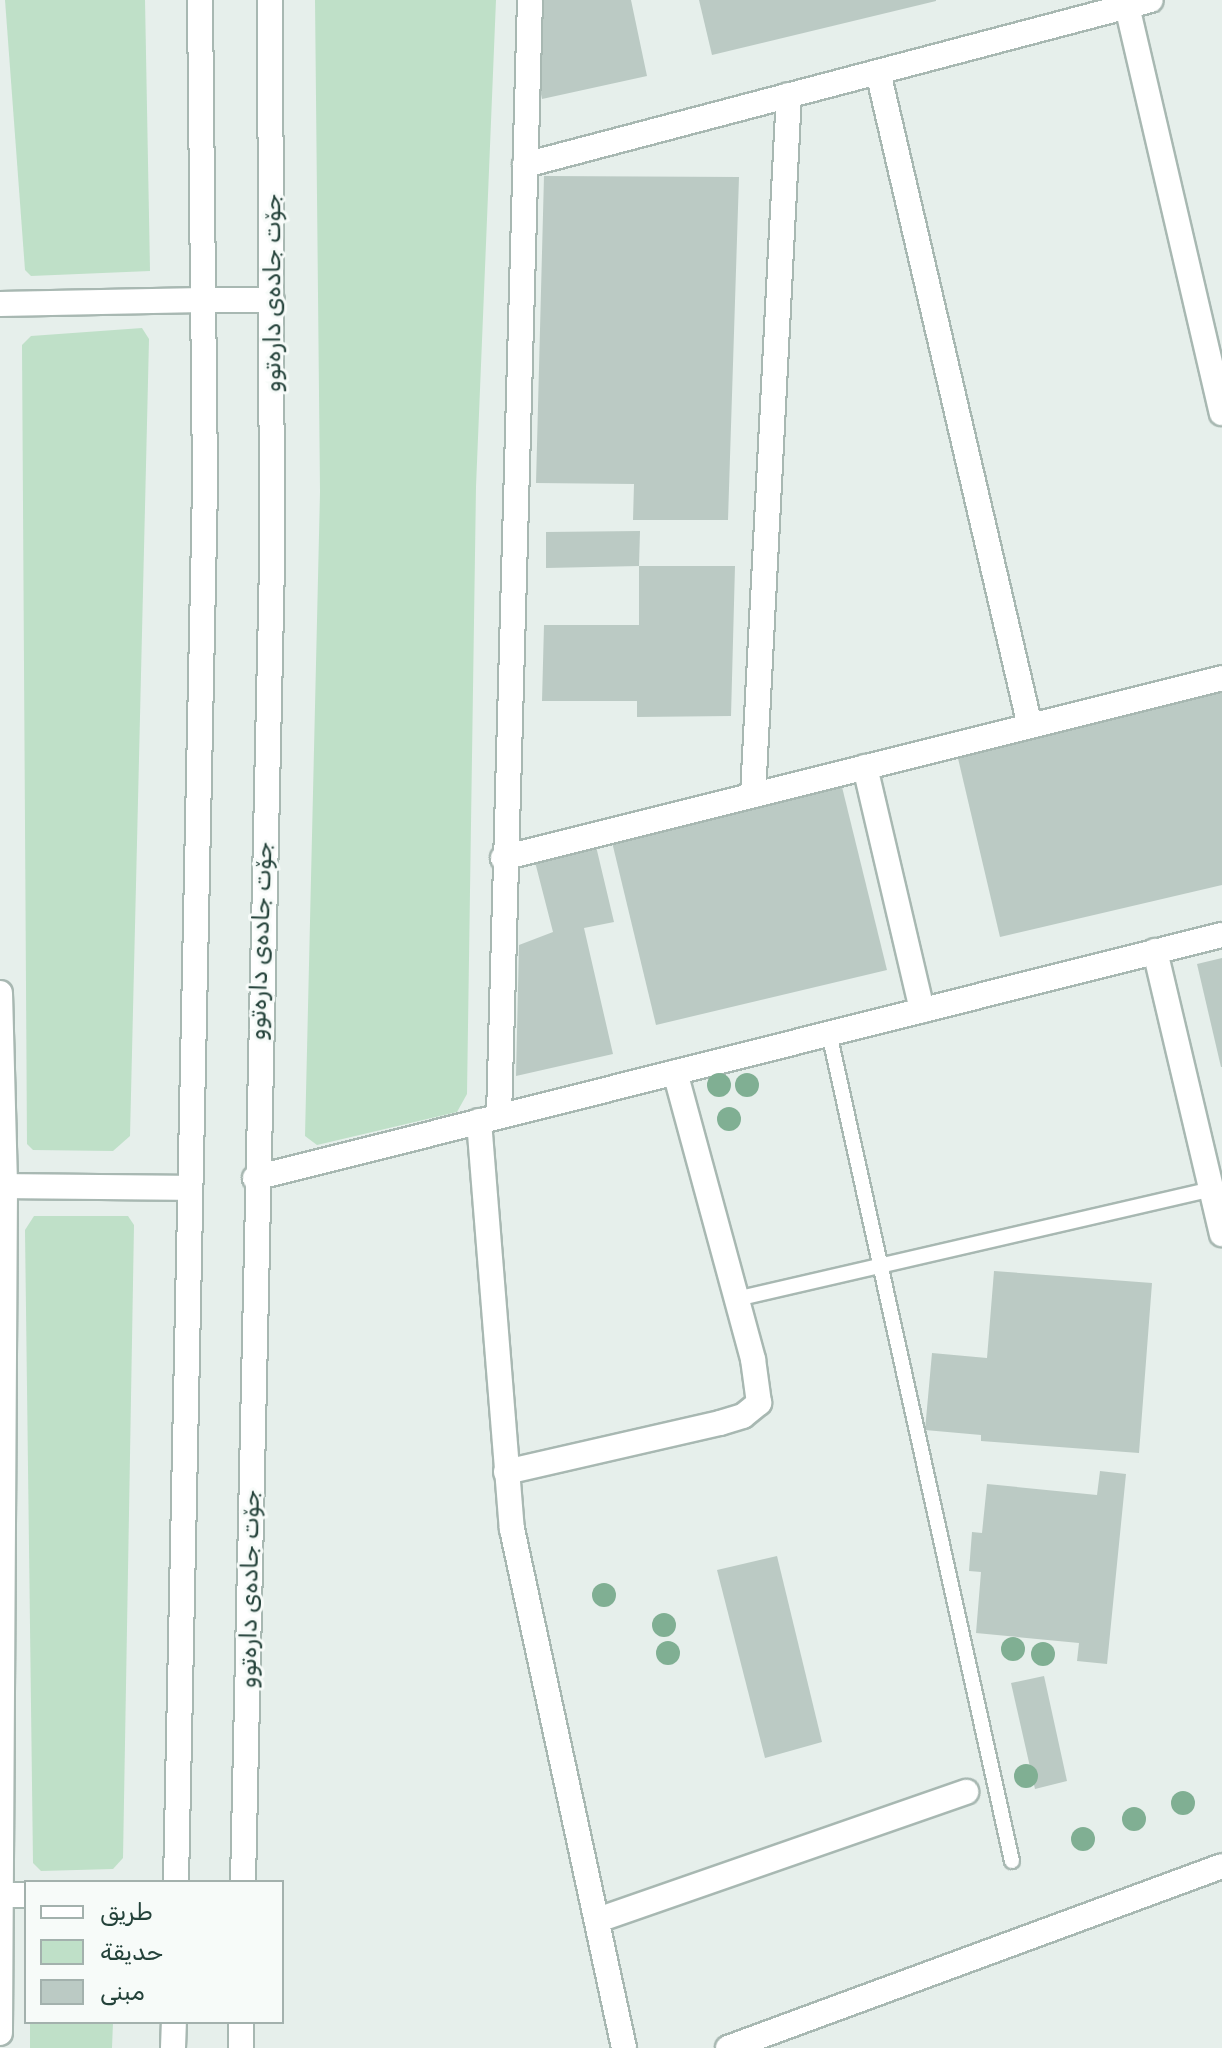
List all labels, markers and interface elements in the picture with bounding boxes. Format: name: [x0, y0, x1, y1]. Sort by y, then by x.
street label: جۆت جادەی دارەتوو: [259, 194, 287, 392]
street label: جۆت جادەی دارەتوو: [243, 841, 279, 1041]
street label: جۆت جادەی دارەتوو: [234, 1489, 266, 1689]
legend: [24, 1880, 284, 2024]
text: طريق: [100, 1898, 153, 1926]
text: حديقة: [100, 1938, 163, 1966]
text: مبنى: [100, 1978, 145, 2006]

